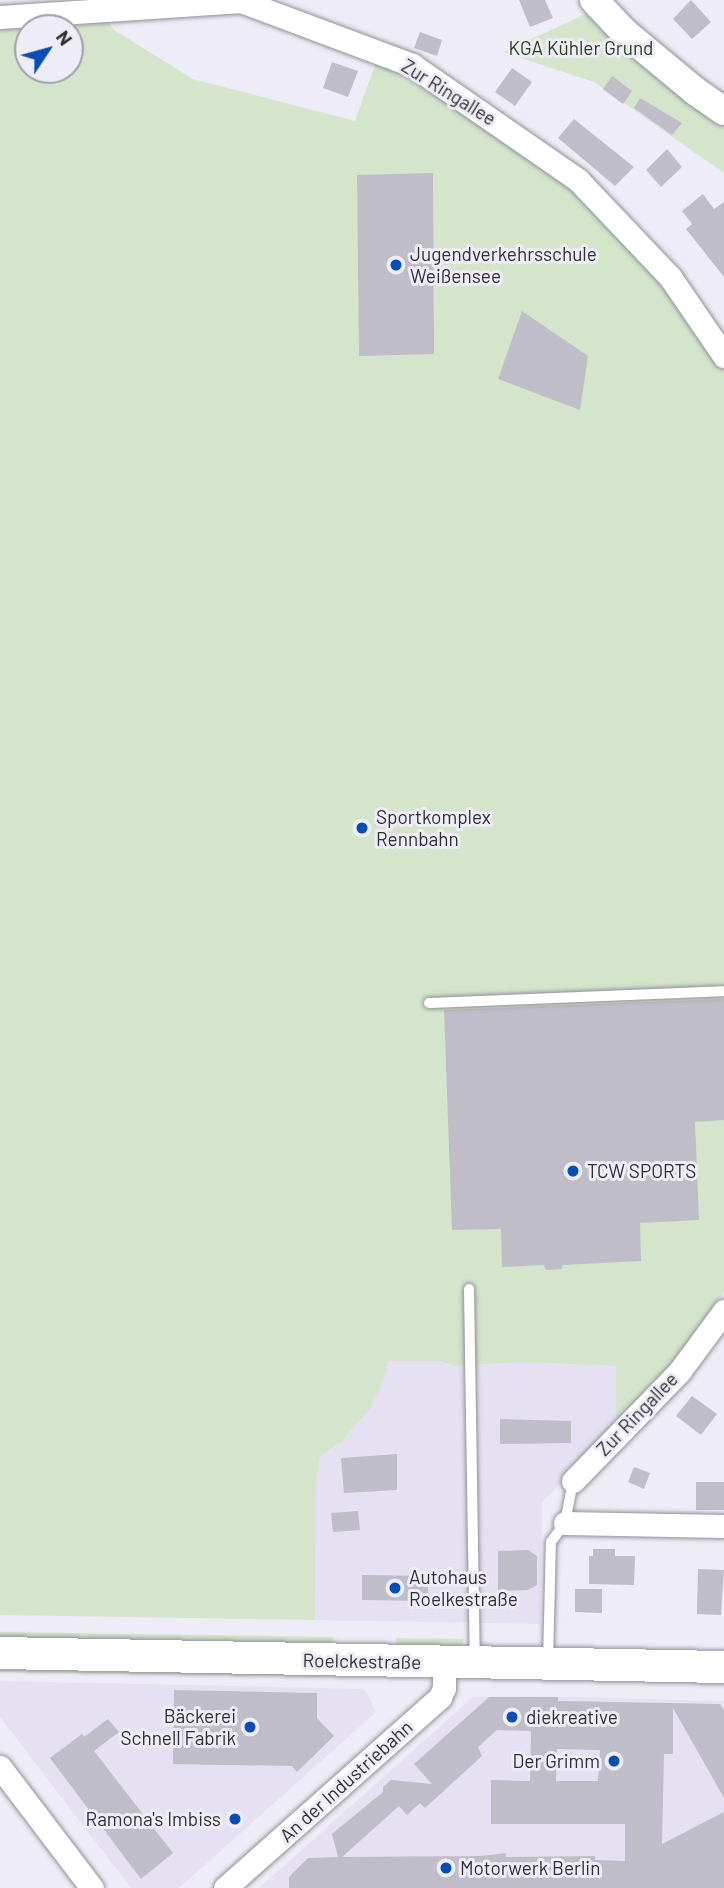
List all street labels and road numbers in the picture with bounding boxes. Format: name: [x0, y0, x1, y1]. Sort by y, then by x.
street label: Zur Ringallee: [398, 54, 500, 130]
street label: Zur Ringallee: [592, 1368, 682, 1460]
street label: Roelckestraße: [302, 1649, 422, 1673]
street label: An der Industriebahn: [275, 1715, 417, 1847]

